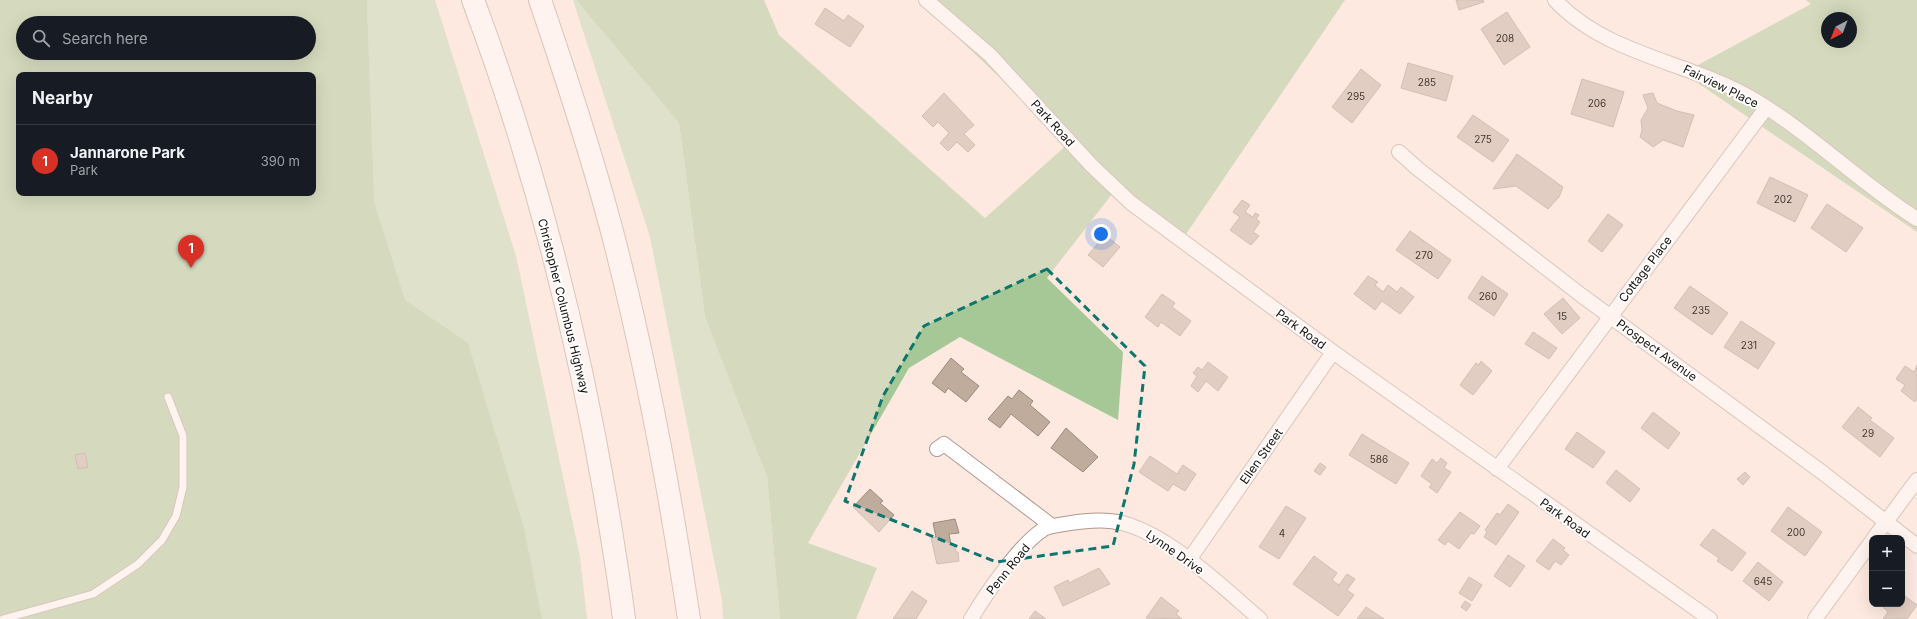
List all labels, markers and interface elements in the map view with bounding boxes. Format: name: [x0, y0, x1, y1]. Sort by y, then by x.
north arrow: [1821, 12, 1857, 48]
search box: [16, 16, 316, 60]
icon: search: [30, 27, 52, 49]
text: Search here: [62, 29, 148, 48]
house number: 208: [1496, 32, 1514, 44]
street label: Fairview Place: [1681, 61, 1761, 111]
house number: 285: [1418, 76, 1436, 88]
text: Nearby: [32, 88, 93, 108]
house number: 295: [1347, 90, 1365, 102]
street label: Park Road: [1028, 96, 1078, 150]
house number: 206: [1588, 97, 1606, 109]
house number: 275: [1474, 133, 1492, 145]
text: Jannarone Park: [70, 143, 185, 162]
text: 1: [42, 153, 48, 169]
text: 390 m: [261, 153, 300, 169]
text: Park: [70, 162, 98, 178]
house number: 202: [1774, 193, 1792, 205]
street label: Christopher Columbus Highway: [535, 217, 593, 395]
your location: [1091, 224, 1111, 244]
street label: Cottage Place: [1615, 233, 1675, 305]
pin: 1: [178, 235, 204, 268]
house number: 270: [1415, 249, 1433, 261]
house number: 260: [1479, 290, 1497, 302]
house number: 235: [1692, 304, 1710, 316]
street label: Park Road: [1273, 306, 1329, 352]
house number: 15: [1557, 310, 1567, 322]
street label: Prospect Avenue: [1614, 316, 1700, 384]
house number: 231: [1741, 339, 1757, 351]
street label: Ellen Street: [1236, 425, 1286, 487]
house number: 29: [1862, 427, 1874, 439]
house number: 586: [1370, 453, 1388, 465]
street label: Park Road: [1537, 495, 1593, 541]
house number: 200: [1787, 526, 1805, 538]
street label: Lynne Drive: [1143, 527, 1207, 577]
house number: 4: [1279, 527, 1285, 539]
map controls: [1869, 535, 1905, 607]
button: +: [1869, 535, 1905, 571]
street label: Penn Road: [983, 541, 1033, 597]
button: −: [1869, 571, 1905, 607]
house number: 645: [1754, 575, 1772, 587]

